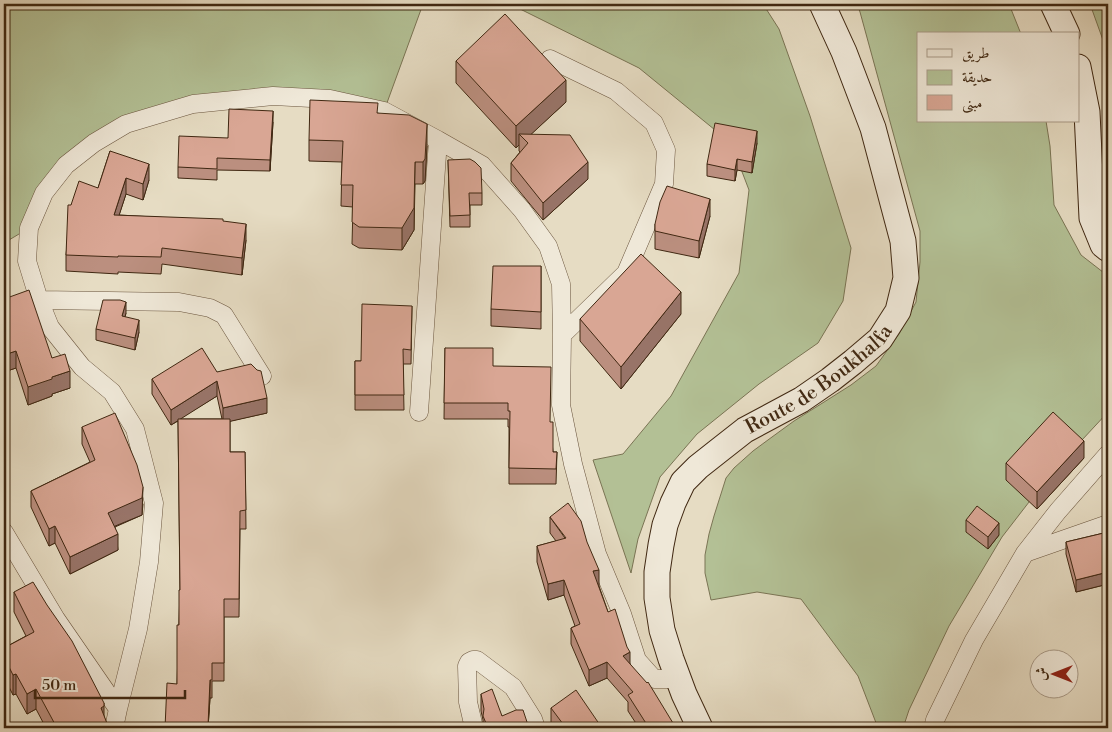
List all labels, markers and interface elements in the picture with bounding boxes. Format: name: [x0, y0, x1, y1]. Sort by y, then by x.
legend: [917, 32, 1080, 122]
text: طريق: [962, 44, 989, 63]
text: حديقة: [962, 68, 992, 87]
text: مبنى: [962, 94, 982, 114]
street label: Route de Boukhalfa: [741, 319, 899, 440]
north arrow: [1030, 650, 1080, 700]
scale bar: [35, 667, 185, 699]
text: ش: [1033, 667, 1051, 681]
text: 50 m: [42, 676, 76, 695]

